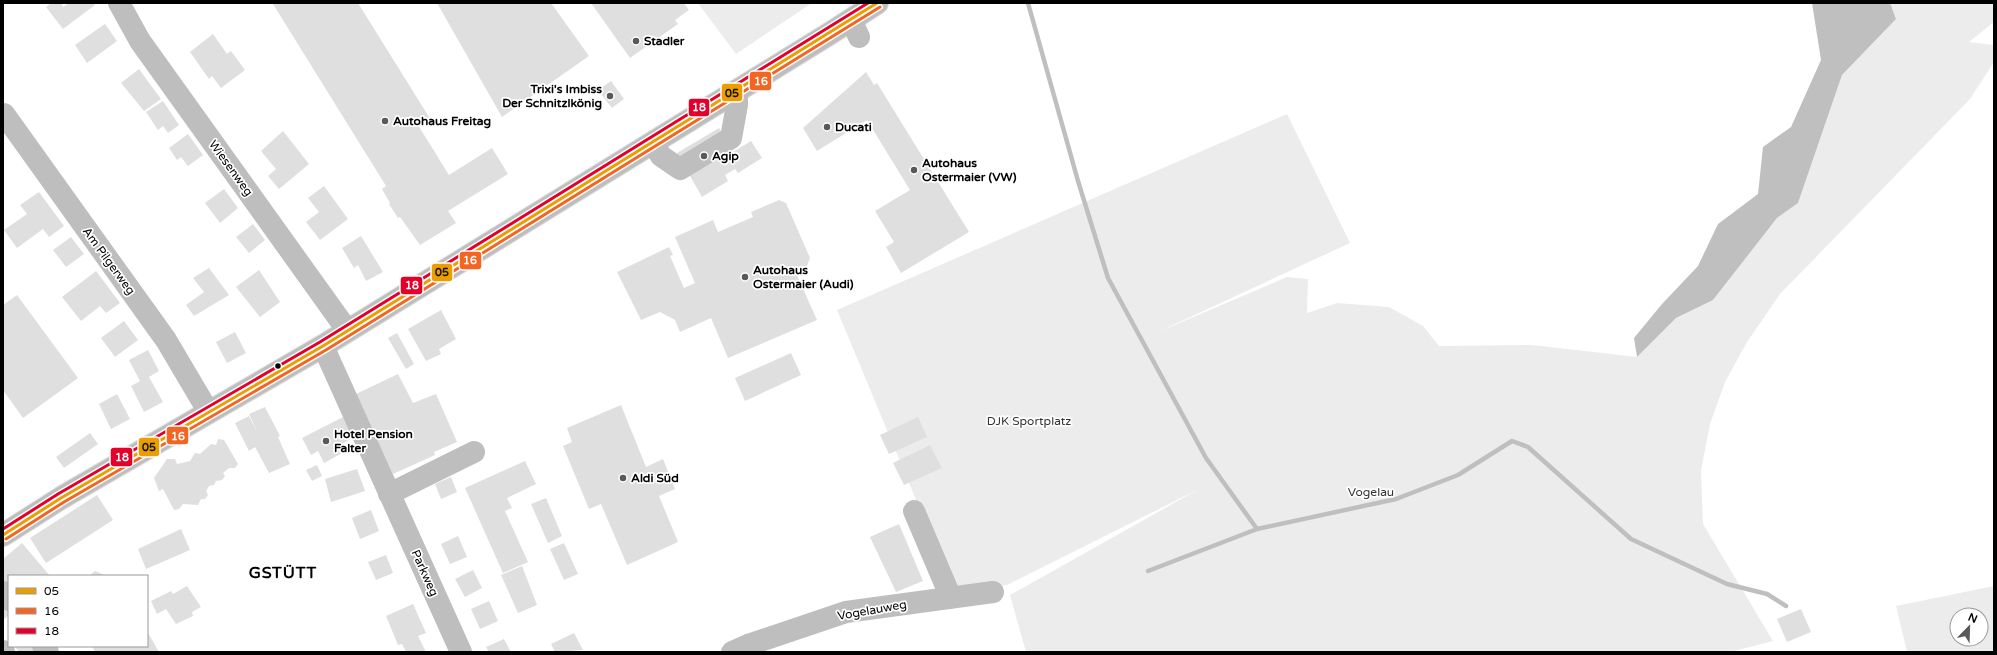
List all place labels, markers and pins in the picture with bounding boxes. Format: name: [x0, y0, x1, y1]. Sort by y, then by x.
place label: Stadler: [644, 34, 685, 48]
marker: Stadler: [631, 36, 641, 46]
place label: Trixi's Imbiss Der Schnitzlkönig: [502, 82, 602, 111]
marker: Trixi's Imbiss Der Schnitzlkönig: [605, 91, 615, 101]
place label: Autohaus Freitag: [393, 114, 491, 129]
marker: Autohaus Freitag: [380, 116, 390, 126]
place label: Ducati: [835, 120, 872, 134]
marker: Ducati: [822, 122, 832, 132]
place label: Agip: [712, 149, 739, 164]
marker: Agip: [699, 151, 709, 161]
place label: Autohaus Ostermaier (VW): [922, 156, 1017, 184]
marker: Autohaus Ostermaier (VW): [909, 165, 919, 175]
place label: Autohaus Ostermaier (Audi): [753, 263, 854, 291]
marker: Autohaus Ostermaier (Audi): [740, 272, 750, 282]
unlabelled marker: [273, 361, 283, 371]
place label: Hotel Pension Falter: [334, 427, 413, 455]
marker: Hotel Pension Falter: [321, 436, 331, 446]
place label: Aldi Süd: [631, 471, 679, 485]
marker: Aldi Süd: [618, 473, 628, 483]

